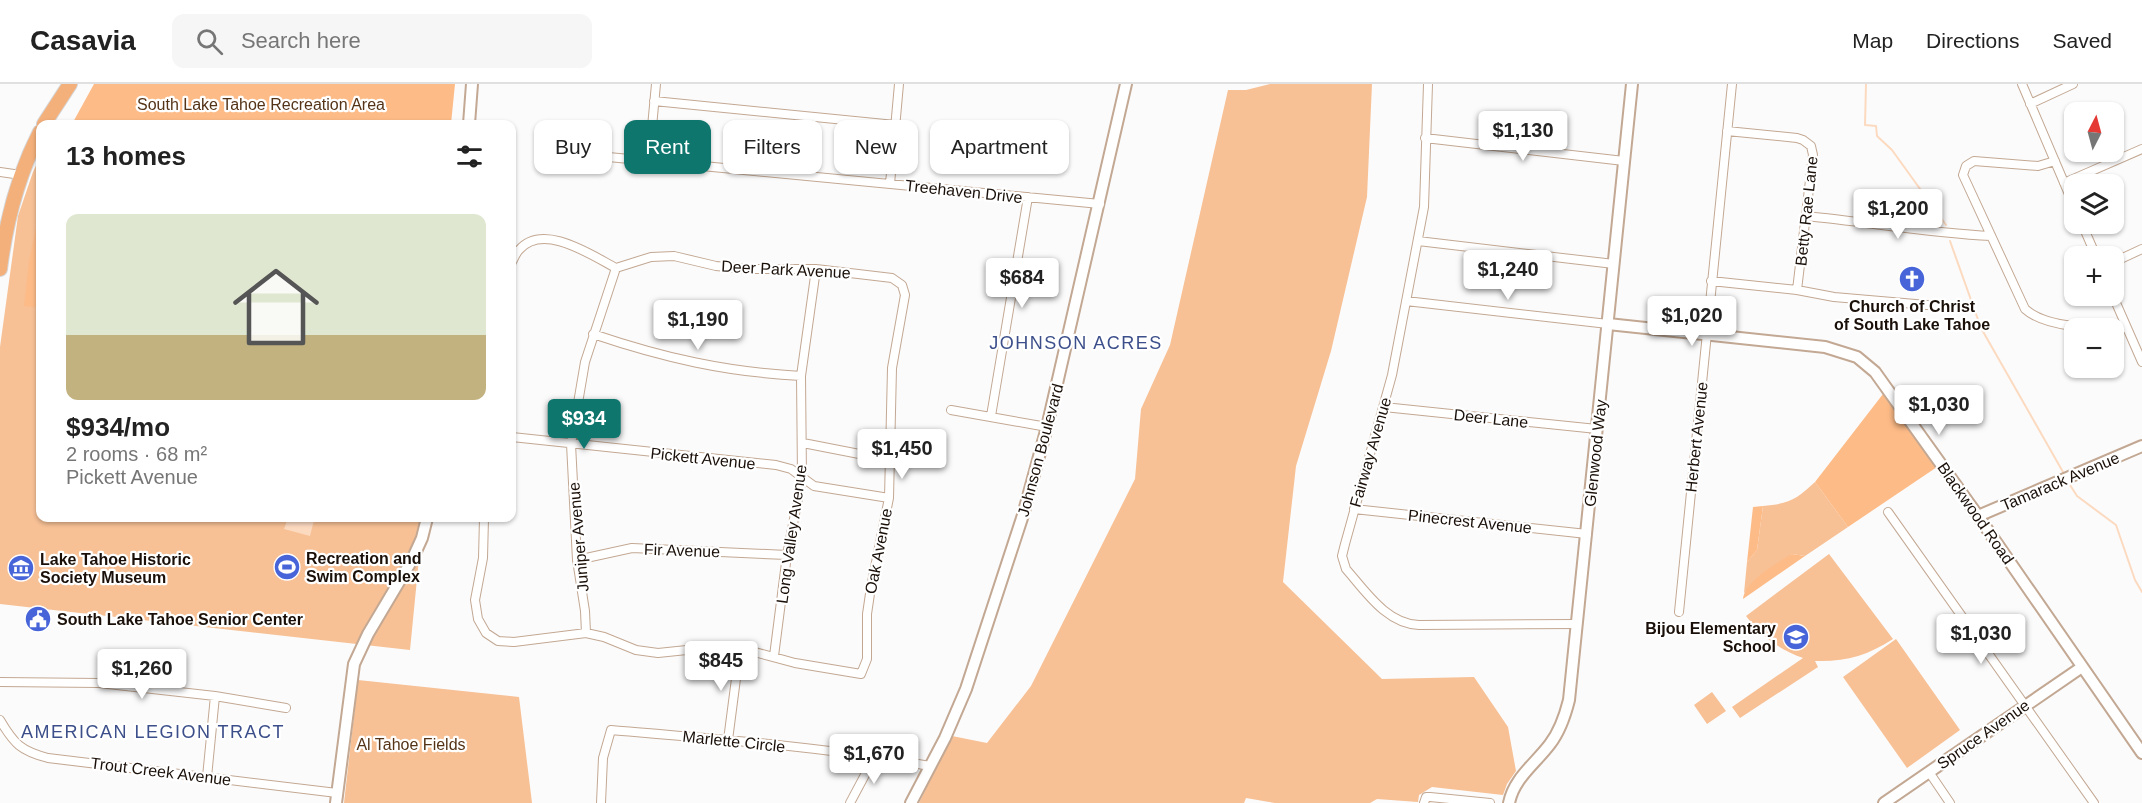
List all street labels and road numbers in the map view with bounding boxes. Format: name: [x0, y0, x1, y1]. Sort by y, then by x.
street label: Betty Rae Lane: [1792, 155, 1821, 267]
street label: Treehaven Drive: [905, 177, 1023, 206]
street label: Deer Park Avenue: [721, 258, 851, 281]
street label: Herbert Avenue: [1682, 381, 1711, 493]
street label: Johnson Boulevard: [1015, 382, 1066, 518]
street label: Fairway Avenue: [1347, 395, 1394, 509]
street label: Glenwood Way: [1581, 399, 1610, 508]
street label: Deer Lane: [1453, 406, 1529, 431]
street label: Pickett Avenue: [650, 445, 756, 472]
street label: Tamarack Avenue: [1998, 449, 2122, 514]
street label: Blackwood Road: [1934, 459, 2017, 567]
street label: Long Valley Avenue: [773, 463, 810, 605]
street label: Juniper Avenue: [565, 481, 592, 592]
street label: Oak Avenue: [862, 507, 895, 595]
street label: Pinecrest Avenue: [1407, 507, 1533, 536]
street label: Fir Avenue: [644, 541, 720, 560]
street label: Spruce Avenue: [1934, 696, 2033, 772]
street label: Marlette Circle: [682, 728, 786, 755]
street label: Trout Creek Avenue: [90, 754, 232, 789]

